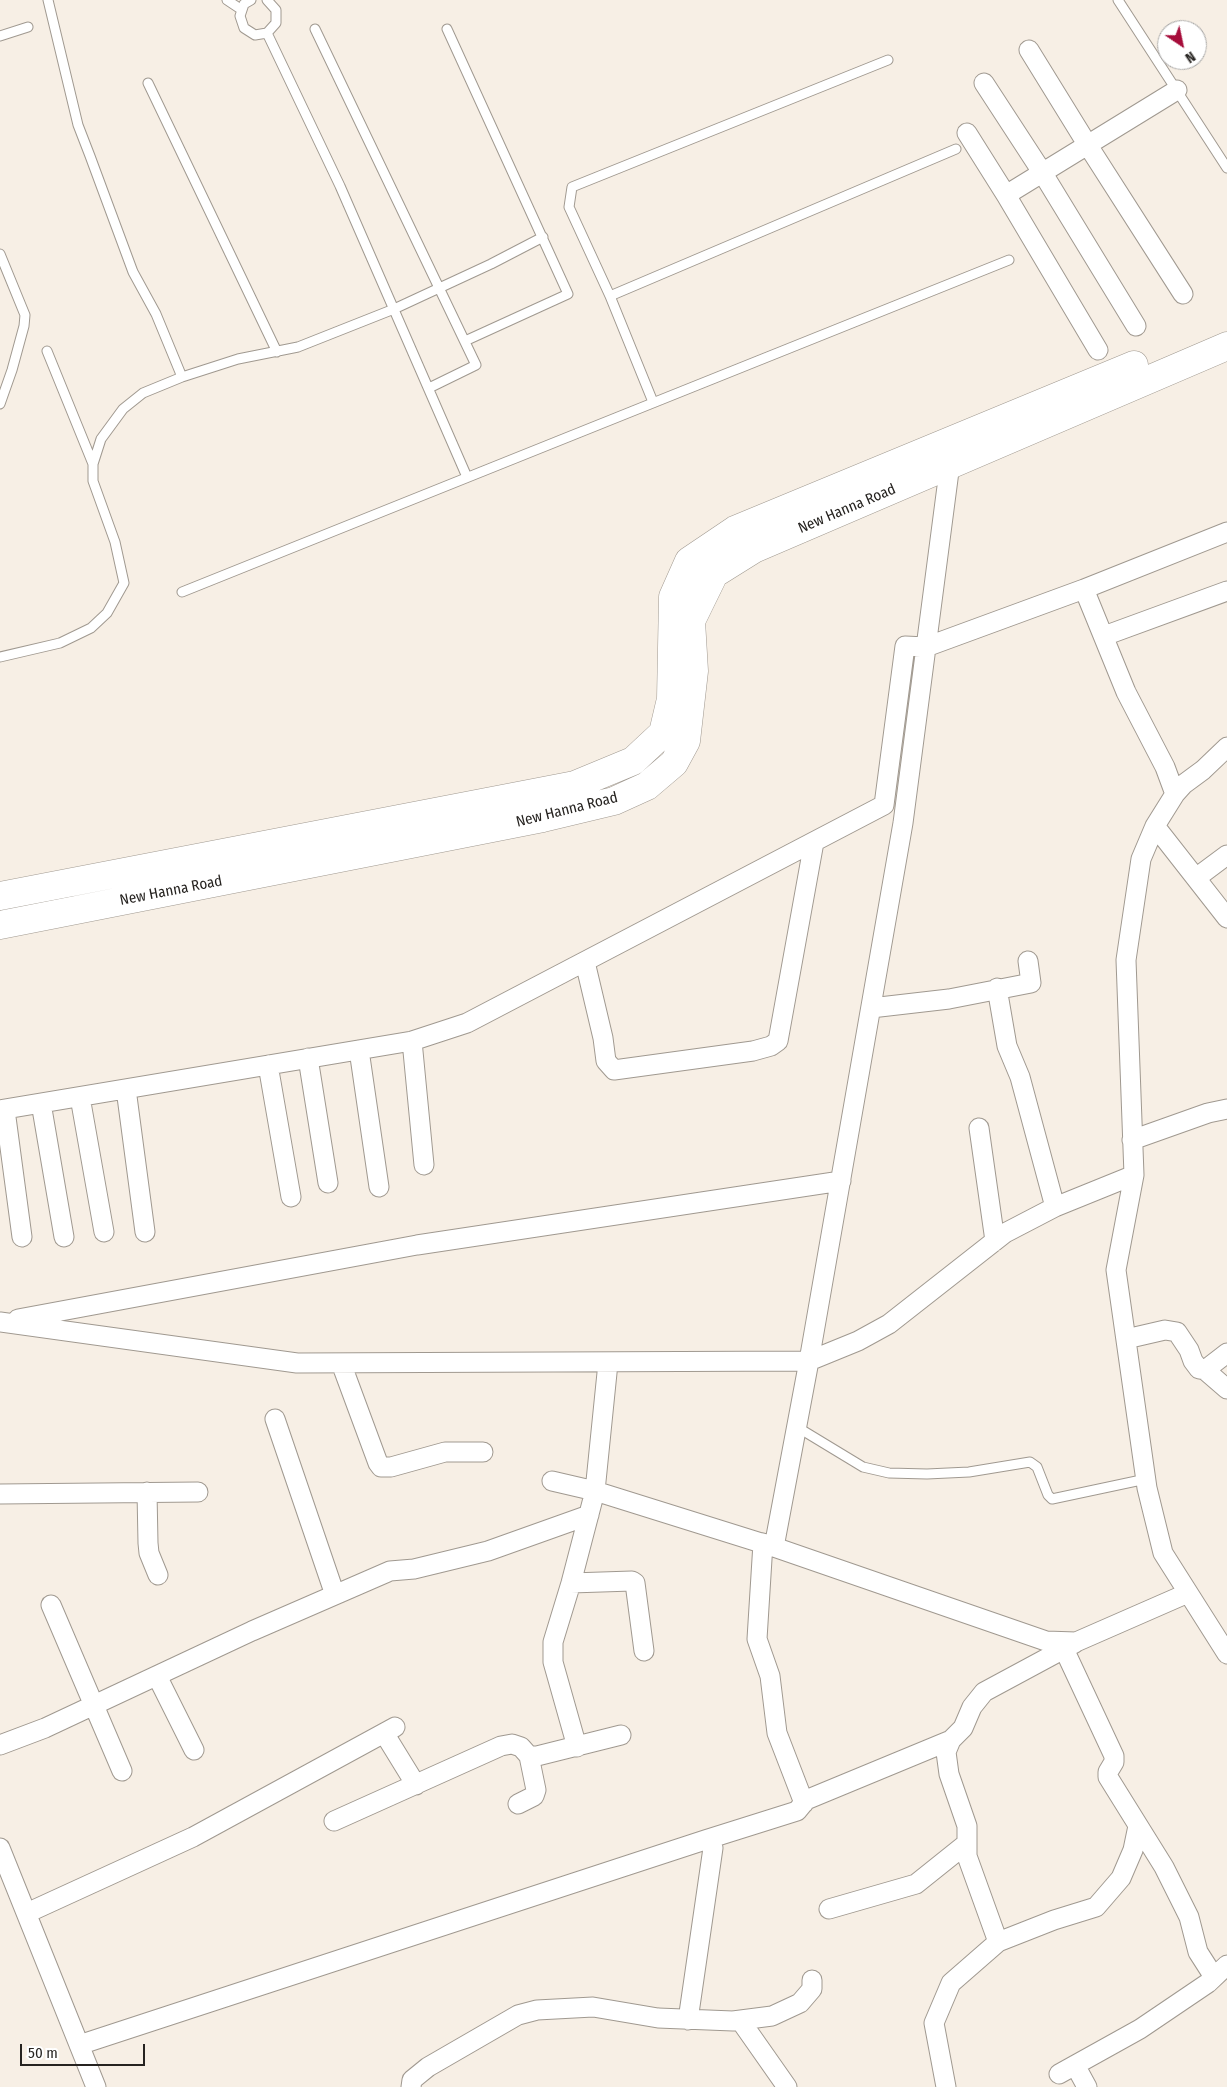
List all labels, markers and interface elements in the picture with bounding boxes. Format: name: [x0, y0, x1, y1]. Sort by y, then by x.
north arrow: [1157, 20, 1207, 70]
text: N: [1182, 48, 1198, 66]
street label: New Hanna Road: [796, 480, 898, 538]
street label: New Hanna Road: [514, 789, 620, 831]
street label: New Hanna Road: [118, 872, 224, 910]
scale bar: [22, 2034, 148, 2066]
text: 50 m: [28, 2044, 58, 2062]

